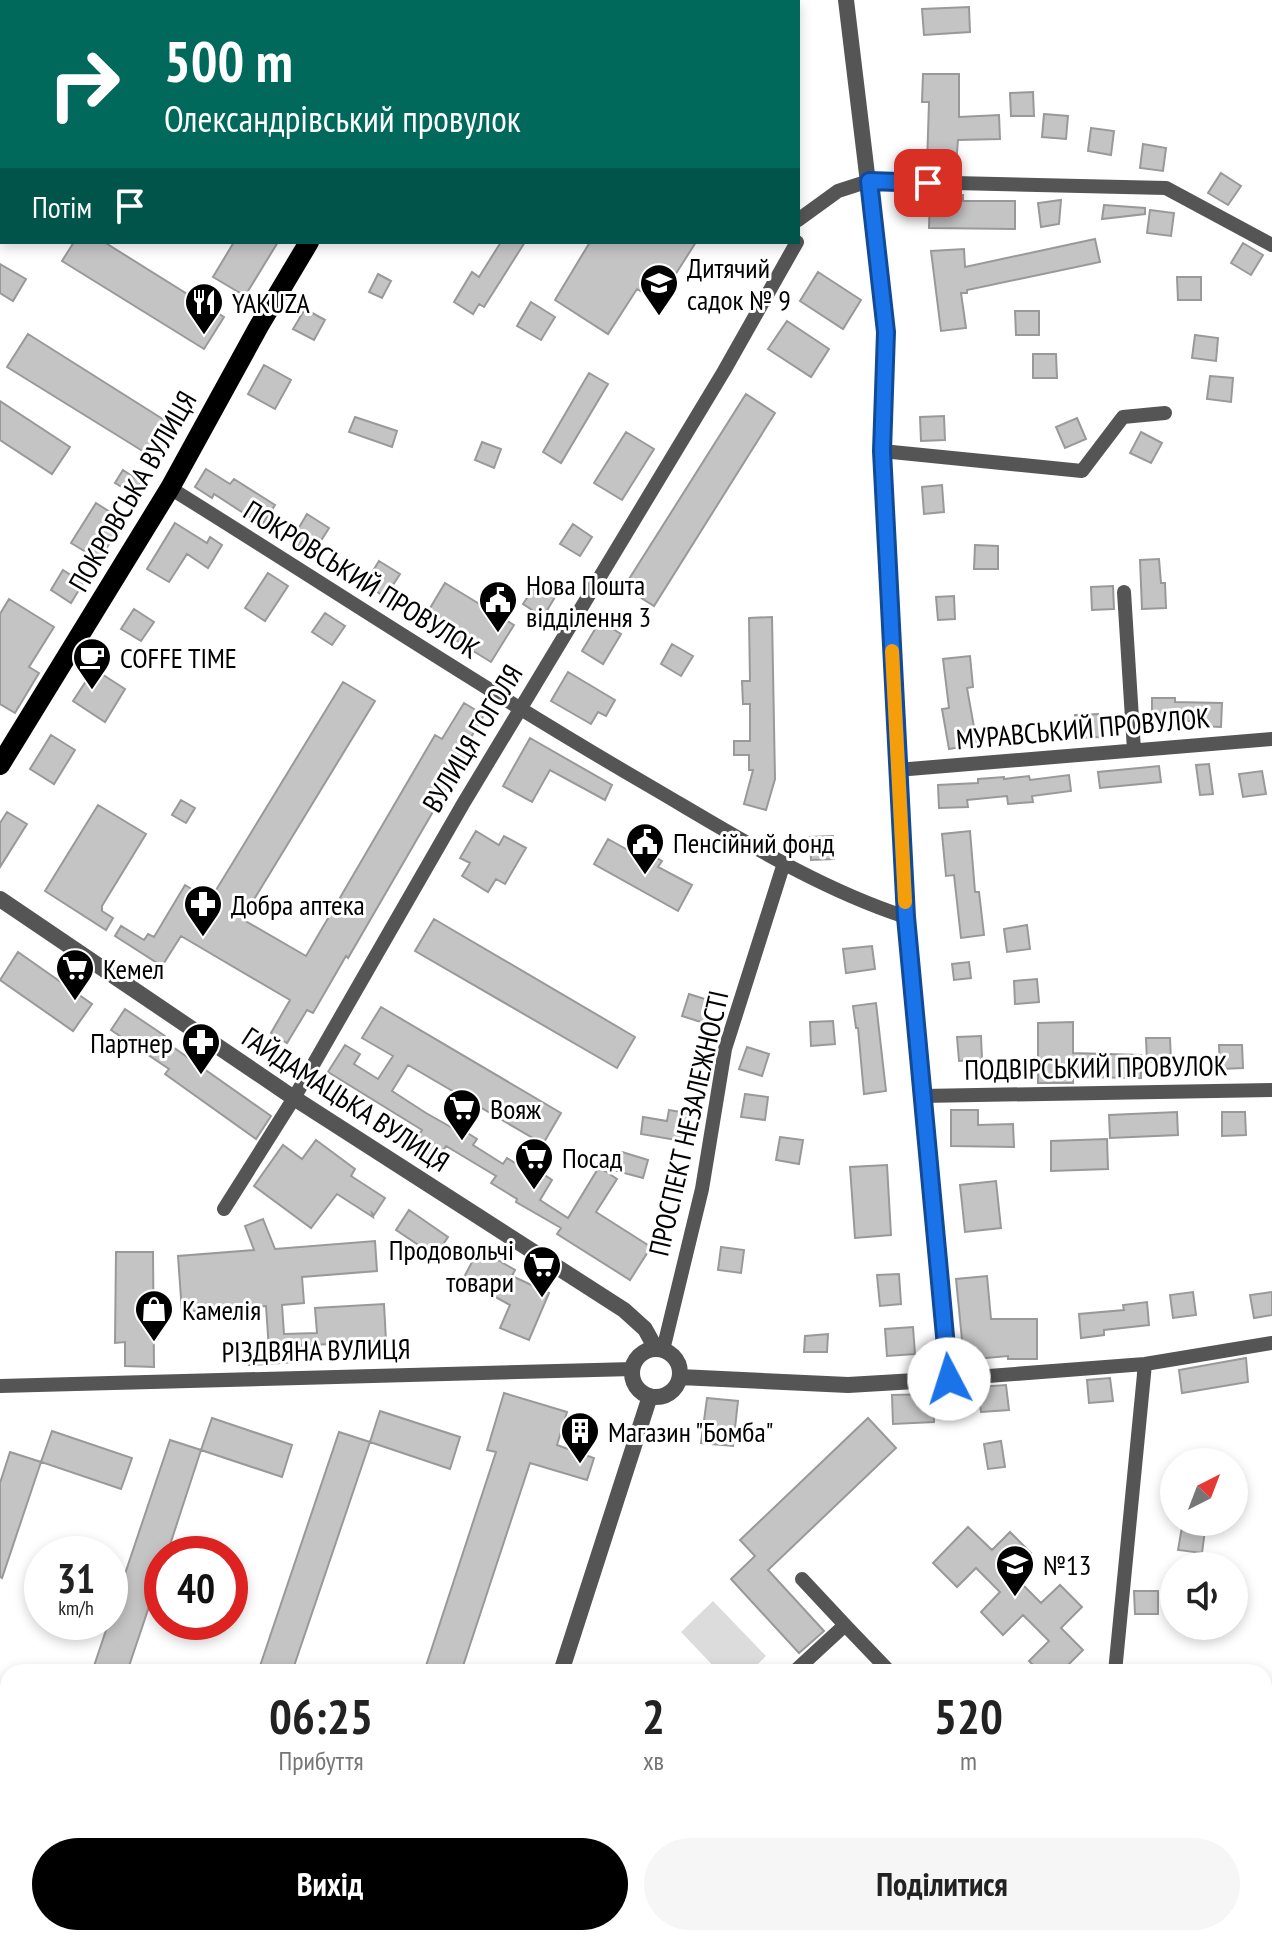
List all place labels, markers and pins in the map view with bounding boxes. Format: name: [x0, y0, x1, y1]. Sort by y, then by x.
pin: [894, 149, 962, 217]
place label: Дитячий садок № 9: [687, 249, 791, 318]
school or university icon: Дитячий садок № 9: [638, 262, 680, 317]
restaurant icon: YAKUZA: [183, 281, 225, 336]
place label: YAKUZA: [232, 284, 311, 321]
place label: Нова Пошта відділення 3: [526, 566, 651, 635]
public building icon: Нова Пошта відділення 3: [477, 579, 519, 634]
cafe icon: COFFE TIME: [71, 636, 113, 691]
place label: COFFE TIME: [120, 639, 237, 676]
public building icon: Пенсійний фонд: [624, 821, 666, 876]
place label: Пенсійний фонд: [673, 824, 834, 861]
pharmacy icon: Добра аптека: [182, 883, 224, 938]
place label: Добра аптека: [231, 886, 365, 923]
supermarket icon: Кемел: [54, 947, 96, 1002]
place label: Кемел: [103, 950, 164, 987]
pharmacy icon: Партнер: [180, 1021, 222, 1076]
place label: Партнер: [90, 1024, 173, 1061]
supermarket icon: Вояж: [441, 1087, 483, 1142]
place label: Вояж: [490, 1090, 542, 1127]
supermarket icon: Посад: [513, 1136, 555, 1191]
place label: Посад: [562, 1139, 622, 1176]
place label: Продовольчі товари: [389, 1231, 514, 1300]
supermarket icon: Продовольчі товари: [521, 1244, 563, 1299]
shop icon: Камелія: [133, 1288, 175, 1343]
place label: Камелія: [182, 1291, 261, 1328]
building icon: Магазин "Бомба": [559, 1410, 601, 1465]
place label: Магазин "Бомба": [608, 1413, 774, 1450]
school or university icon: №13: [994, 1543, 1036, 1598]
place label: №13: [1043, 1546, 1091, 1583]

